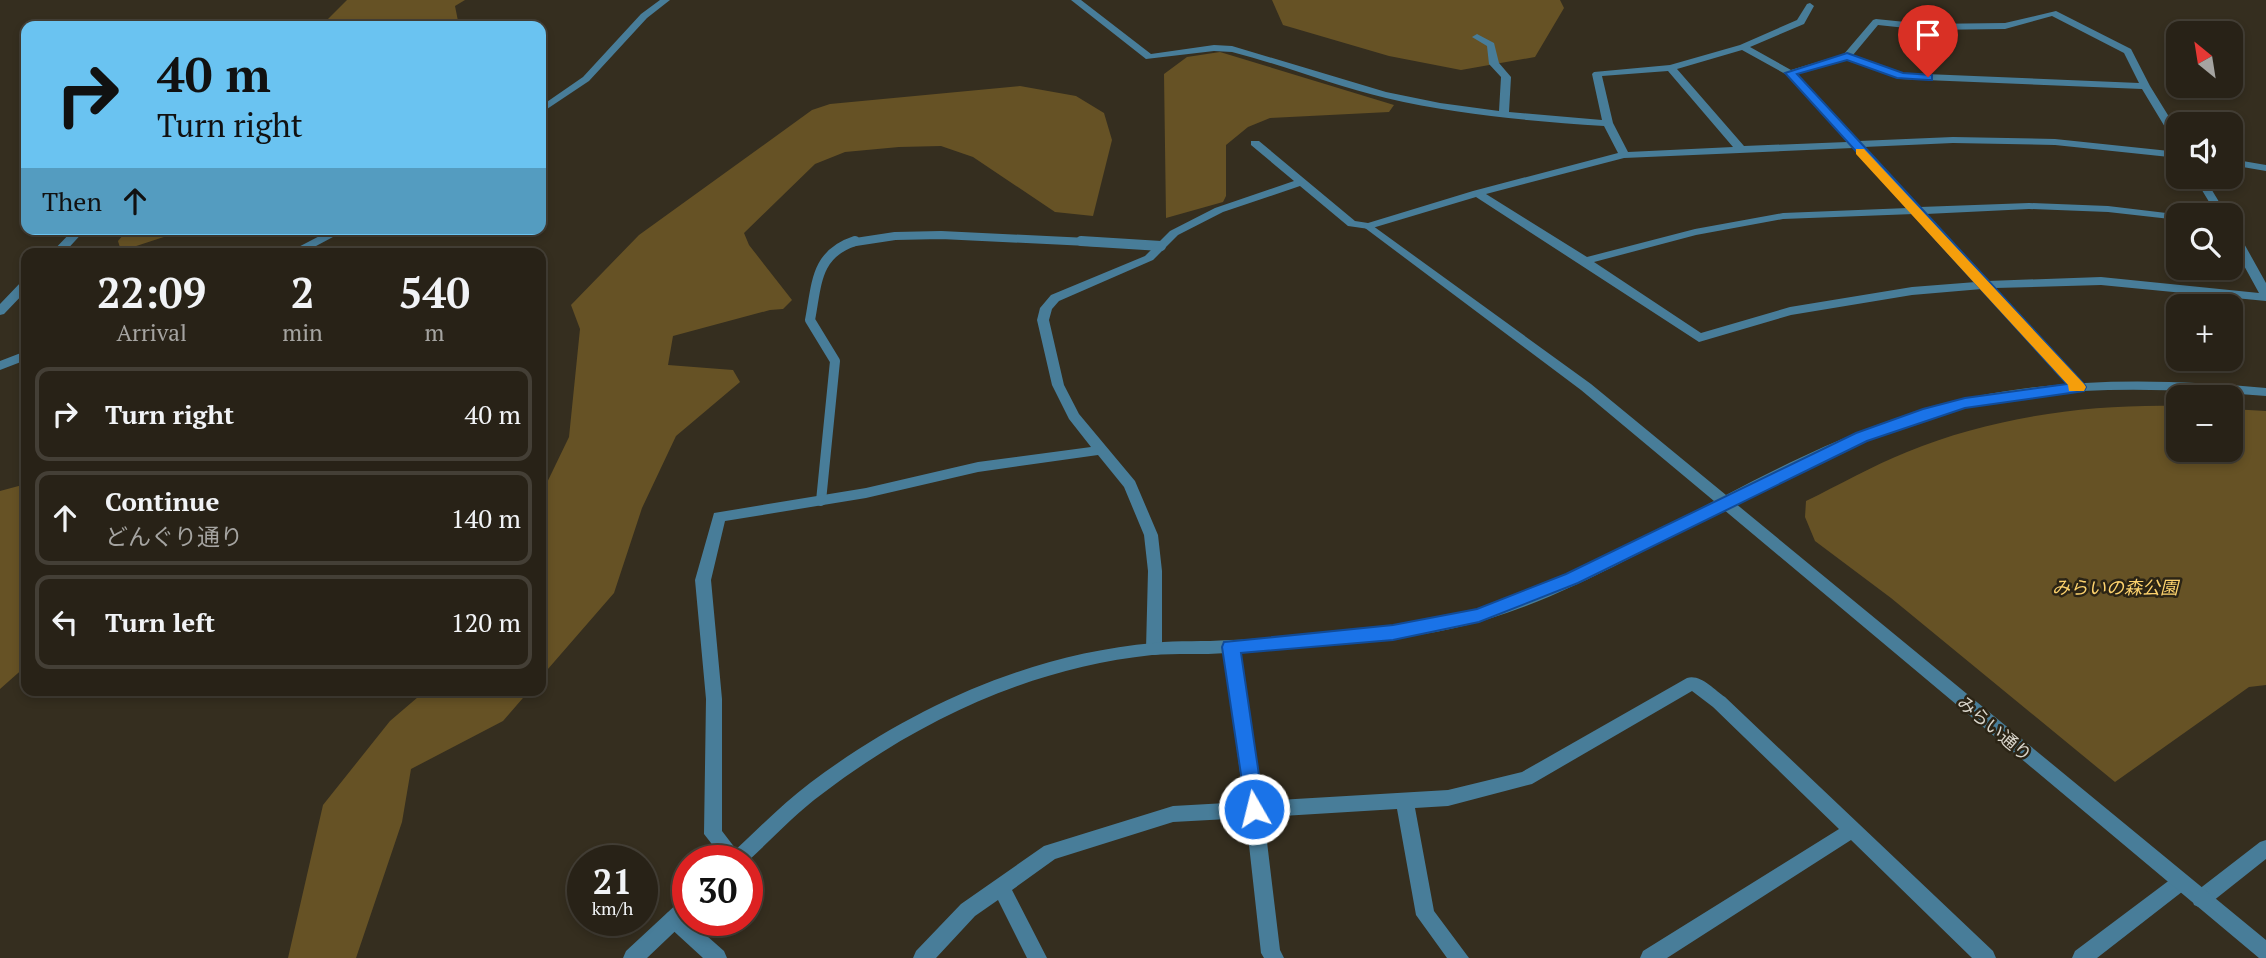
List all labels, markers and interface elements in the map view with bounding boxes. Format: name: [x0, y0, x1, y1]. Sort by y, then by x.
pin: [1898, 5, 1958, 77]
icon: arrive: [1909, 16, 1947, 54]
north arrow: [2166, 21, 2244, 98]
map controls: [2166, 21, 2243, 462]
text: 40 m: [157, 41, 271, 106]
icon: right: [42, 49, 133, 140]
text: Turn right: [157, 104, 303, 146]
button: sound: [2166, 112, 2243, 189]
icon: ahead: [116, 182, 154, 220]
text: Then: [42, 184, 102, 218]
button: search: [2166, 203, 2243, 280]
text: 22:09: [97, 264, 206, 320]
text: 2: [291, 264, 314, 320]
text: 540: [399, 264, 470, 320]
button: +: [2166, 294, 2243, 371]
text: Arrival: [116, 317, 187, 348]
text: min: [282, 317, 323, 348]
text: m: [424, 317, 444, 348]
button: −: [2166, 385, 2243, 462]
icon: right: [46, 395, 84, 433]
text: Turn right: [105, 397, 234, 431]
text: 40 m: [465, 397, 521, 431]
text: Continue: [105, 484, 219, 518]
icon: ahead: [46, 499, 84, 537]
text: 140 m: [451, 501, 521, 535]
text: どんぐり通り: [105, 521, 243, 552]
park label: みらいの森公園: [2052, 575, 2181, 599]
icon: left: [46, 603, 84, 641]
text: Turn left: [105, 605, 215, 639]
text: 120 m: [451, 605, 521, 639]
street label: みらい通り: [1953, 690, 2037, 766]
position arrow: [1217, 772, 1291, 846]
speed limit sign: 30: [672, 845, 763, 936]
text: 21: [593, 858, 632, 904]
text: km/h: [592, 896, 633, 920]

